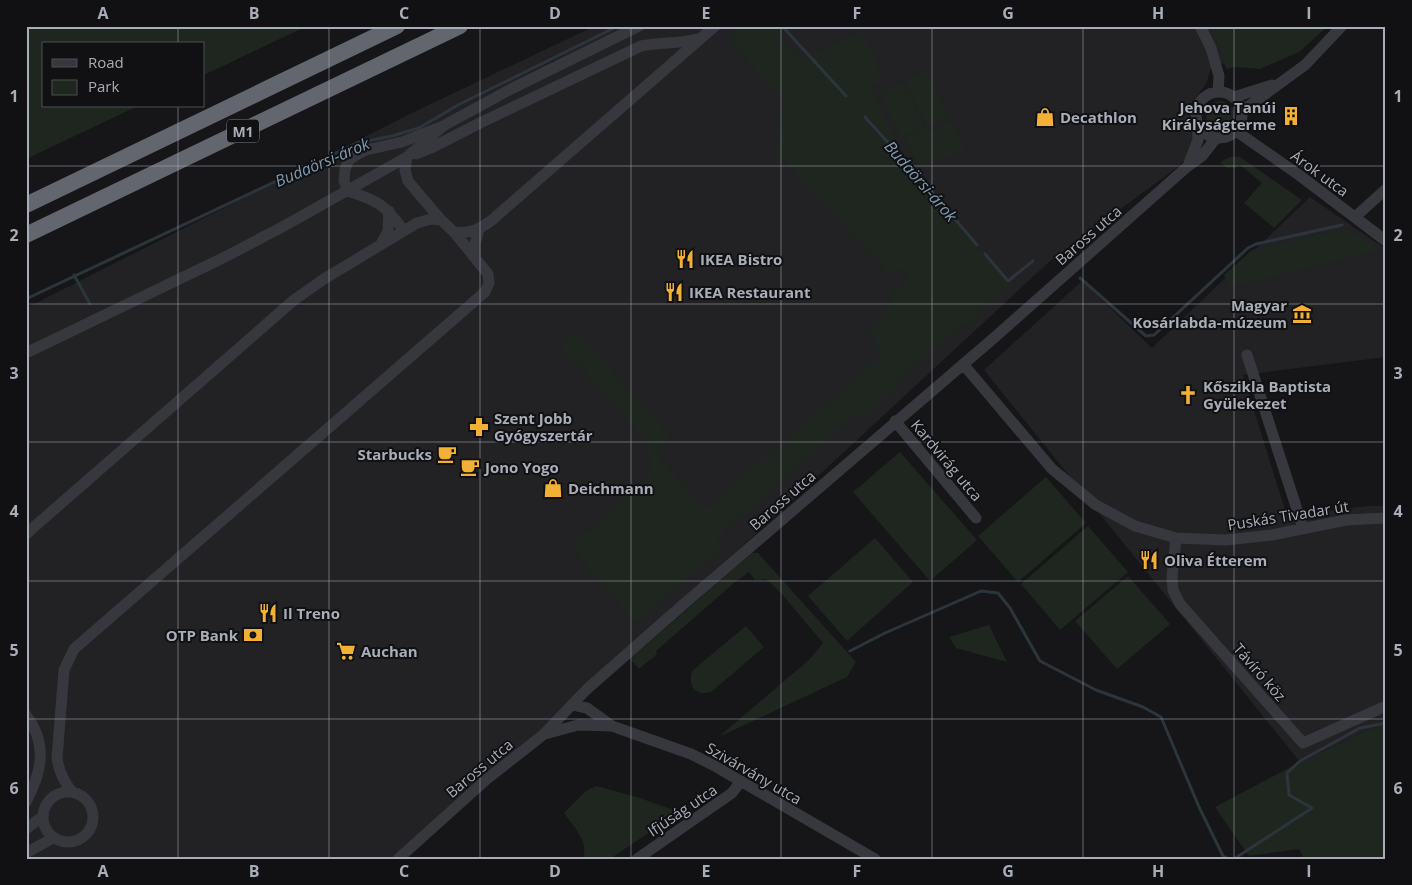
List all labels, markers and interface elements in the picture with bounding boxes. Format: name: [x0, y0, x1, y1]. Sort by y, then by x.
text: A: [97, 2, 109, 24]
text: B: [249, 2, 259, 24]
text: C: [399, 2, 409, 24]
text: D: [549, 2, 561, 24]
text: E: [702, 2, 711, 24]
text: F: [853, 2, 861, 24]
text: G: [1002, 2, 1014, 24]
text: H: [1152, 2, 1164, 24]
text: I: [1306, 2, 1312, 24]
legend: [42, 42, 205, 108]
text: Road: [88, 52, 124, 72]
text: Park: [88, 76, 119, 96]
text: 1: [9, 85, 19, 107]
text: 1: [1393, 85, 1403, 107]
place label: Jehova Tanúi Királyságterme: [1162, 97, 1276, 134]
building icon: Jehova Tanúi Királyságterme: [1280, 105, 1302, 127]
shop icon: Decathlon: [1034, 106, 1056, 128]
place label: Decathlon: [1060, 107, 1137, 127]
road number: M1: [227, 120, 259, 142]
water label: Budaörsi-árok: [271, 132, 374, 192]
water label: Budaörsi-árok: [880, 136, 963, 227]
street label: Árok utca: [1287, 145, 1353, 201]
street label: Baross utca: [1051, 201, 1125, 269]
text: 2: [9, 224, 19, 246]
text: 2: [1393, 224, 1403, 246]
restaurant icon: IKEA Bistro: [674, 248, 696, 270]
place label: IKEA Bistro: [700, 249, 782, 269]
restaurant icon: IKEA Restaurant: [663, 281, 685, 303]
place label: IKEA Restaurant: [689, 282, 811, 302]
place label: Magyar Kosárlabda-múzeum: [1133, 295, 1287, 332]
museum icon: Magyar Kosárlabda-múzeum: [1291, 303, 1313, 325]
text: 3: [9, 362, 19, 384]
text: 3: [1393, 362, 1403, 384]
place label: Kőszikla Baptista Gyülekezet: [1203, 376, 1331, 413]
church icon: Kőszikla Baptista Gyülekezet: [1177, 384, 1199, 406]
place label: Szent Jobb Gyógyszertár: [494, 408, 593, 445]
street label: Kardvirág utca: [907, 415, 987, 505]
pharmacy icon: Szent Jobb Gyógyszertár: [468, 416, 490, 438]
cafe icon: Starbucks: [436, 443, 458, 465]
place label: Starbucks: [358, 444, 432, 464]
cafe icon: Jono Yogo: [459, 456, 481, 478]
place label: Jono Yogo: [483, 457, 559, 477]
street label: Baross utca: [745, 466, 819, 534]
shop icon: Deichmann: [542, 477, 564, 499]
place label: Deichmann: [568, 478, 654, 498]
street label: Puskás Tivadar út: [1226, 496, 1350, 534]
text: 4: [9, 500, 19, 522]
text: 4: [1393, 500, 1403, 522]
restaurant icon: Oliva Étterem: [1138, 549, 1160, 571]
place label: Oliva Étterem: [1164, 550, 1267, 570]
restaurant icon: Il Treno: [257, 602, 279, 624]
place label: Il Treno: [283, 603, 340, 623]
bank icon: OTP Bank: [242, 624, 264, 646]
place label: OTP Bank: [166, 625, 239, 645]
text: 5: [9, 639, 19, 661]
street label: Távíró köz: [1229, 639, 1291, 705]
text: 5: [1393, 639, 1403, 661]
supermarket icon: Auchan: [335, 640, 357, 662]
place label: Auchan: [361, 641, 418, 661]
street label: Baross utca: [441, 734, 517, 802]
street label: Szivárvány utca: [702, 737, 806, 809]
text: 6: [9, 777, 19, 799]
text: 6: [1393, 777, 1403, 799]
street label: Ifjúság utca: [643, 779, 721, 841]
text: A: [97, 860, 109, 882]
text: B: [249, 860, 259, 882]
text: C: [399, 860, 409, 882]
text: D: [549, 860, 561, 882]
text: E: [702, 860, 711, 882]
text: F: [853, 860, 861, 882]
text: G: [1002, 860, 1014, 882]
text: H: [1152, 860, 1164, 882]
text: I: [1306, 860, 1312, 882]

